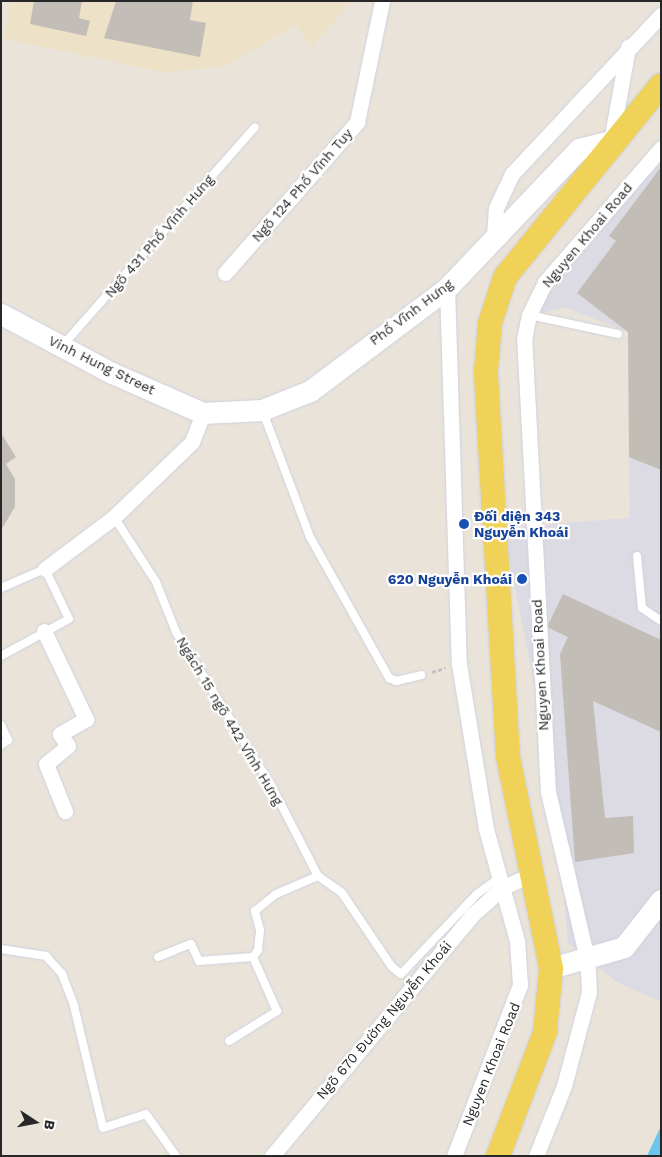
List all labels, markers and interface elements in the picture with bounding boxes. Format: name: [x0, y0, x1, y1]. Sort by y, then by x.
street label: Ngõ 124 Phố Vĩnh Tuy: [248, 124, 356, 246]
street label: Ngõ 431 Phố Vĩnh Hưng: [101, 171, 217, 301]
street label: Nguyen Khoai Road: [538, 179, 636, 291]
street label: Phố Vĩnh Hưng: [366, 275, 456, 349]
street label: Vinh Hung Street: [46, 332, 158, 398]
place label: Đối diện 343 Nguyễn Khoái: [474, 508, 568, 540]
marker: Đối diện 343 Nguyễn Khoái: [458, 518, 470, 530]
place label: 620 Nguyễn Khoái: [388, 571, 512, 587]
marker: 620 Nguyễn Khoái: [516, 573, 528, 585]
street label: Nguyen Khoai Road: [528, 599, 552, 731]
street label: Ngách 15 ngõ 442 Vĩnh Hưng: [173, 633, 287, 809]
street label: Ngõ 670 Đường Nguyễn Khoái: [313, 938, 455, 1102]
street label: Nguyen Khoai Road: [459, 1000, 523, 1128]
north arrow: [10, 1097, 60, 1147]
text: B: [41, 1119, 58, 1131]

